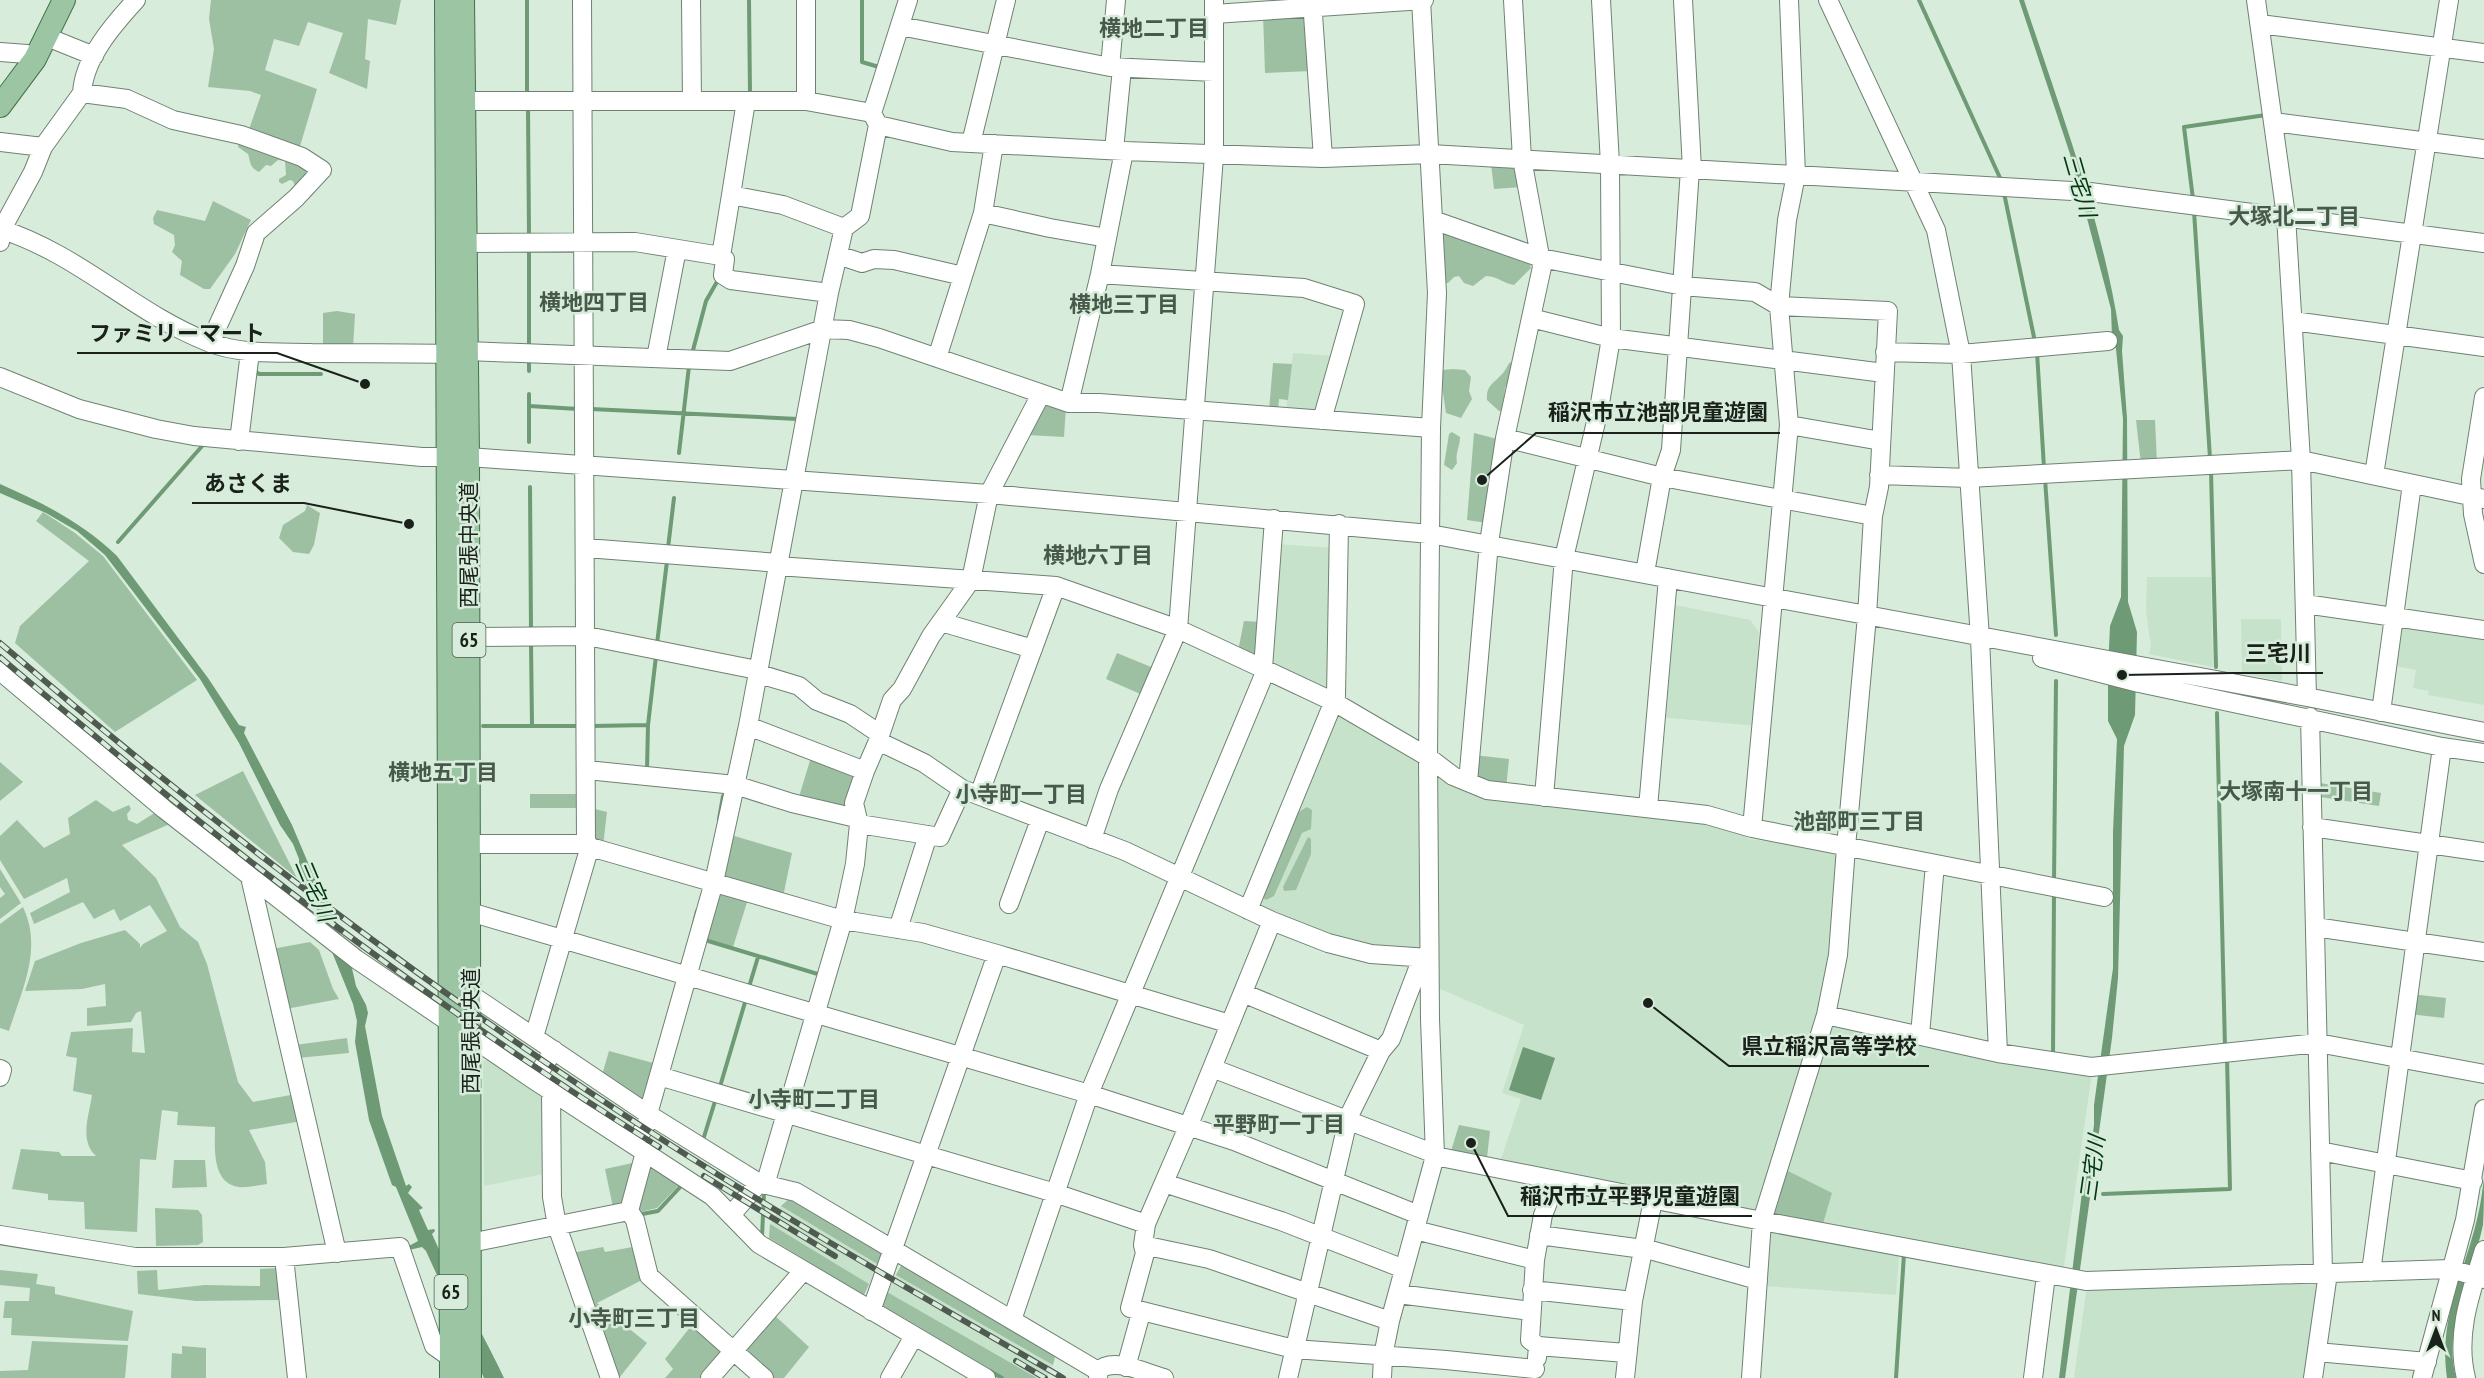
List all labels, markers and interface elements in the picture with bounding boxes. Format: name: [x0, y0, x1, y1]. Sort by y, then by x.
district label: 横地二丁目: [1099, 14, 1209, 42]
water label: 三宅川: [2057, 149, 2103, 222]
district label: 大塚北二丁目: [2228, 202, 2360, 230]
district label: 横地四丁目: [539, 288, 649, 316]
district label: 横地三丁目: [1069, 290, 1179, 318]
callout: ファミリーマート: [77, 313, 277, 353]
text: ファミリーマート: [89, 319, 265, 347]
callout: 稲沢市立池部児童遊園: [1536, 393, 1780, 433]
text: 稲沢市立池部児童遊園: [1548, 398, 1768, 426]
callout: あさくま: [192, 463, 304, 503]
text: あさくま: [204, 469, 292, 497]
street label: 西尾張中央道: [455, 482, 482, 608]
district label: 横地六丁目: [1043, 541, 1153, 569]
road number: 65: [452, 623, 486, 657]
callout: 三宅川: [2233, 633, 2323, 673]
text: 三宅川: [2245, 639, 2311, 667]
district label: 横地五丁目: [388, 758, 498, 786]
district label: 大塚南十一丁目: [2219, 777, 2373, 805]
district label: 小寺町一丁目: [955, 780, 1087, 808]
district label: 池部町三丁目: [1793, 807, 1925, 835]
water label: 三宅川: [289, 854, 342, 928]
street label: 西尾張中央道: [457, 968, 484, 1094]
callout: 県立稲沢高等学校: [1729, 1026, 1929, 1066]
text: 県立稲沢高等学校: [1741, 1032, 1917, 1060]
district label: 小寺町二丁目: [748, 1085, 880, 1113]
district label: 平野町一丁目: [1213, 1110, 1345, 1138]
water label: 三宅川: [2074, 1131, 2111, 1203]
callout: 稲沢市立平野児童遊園: [1508, 1176, 1752, 1216]
text: 稲沢市立平野児童遊園: [1520, 1182, 1740, 1210]
road number: 65: [434, 1275, 468, 1309]
north arrow: [2406, 1300, 2466, 1360]
district label: 小寺町三丁目: [568, 1304, 700, 1332]
text: N: [2432, 1305, 2440, 1325]

